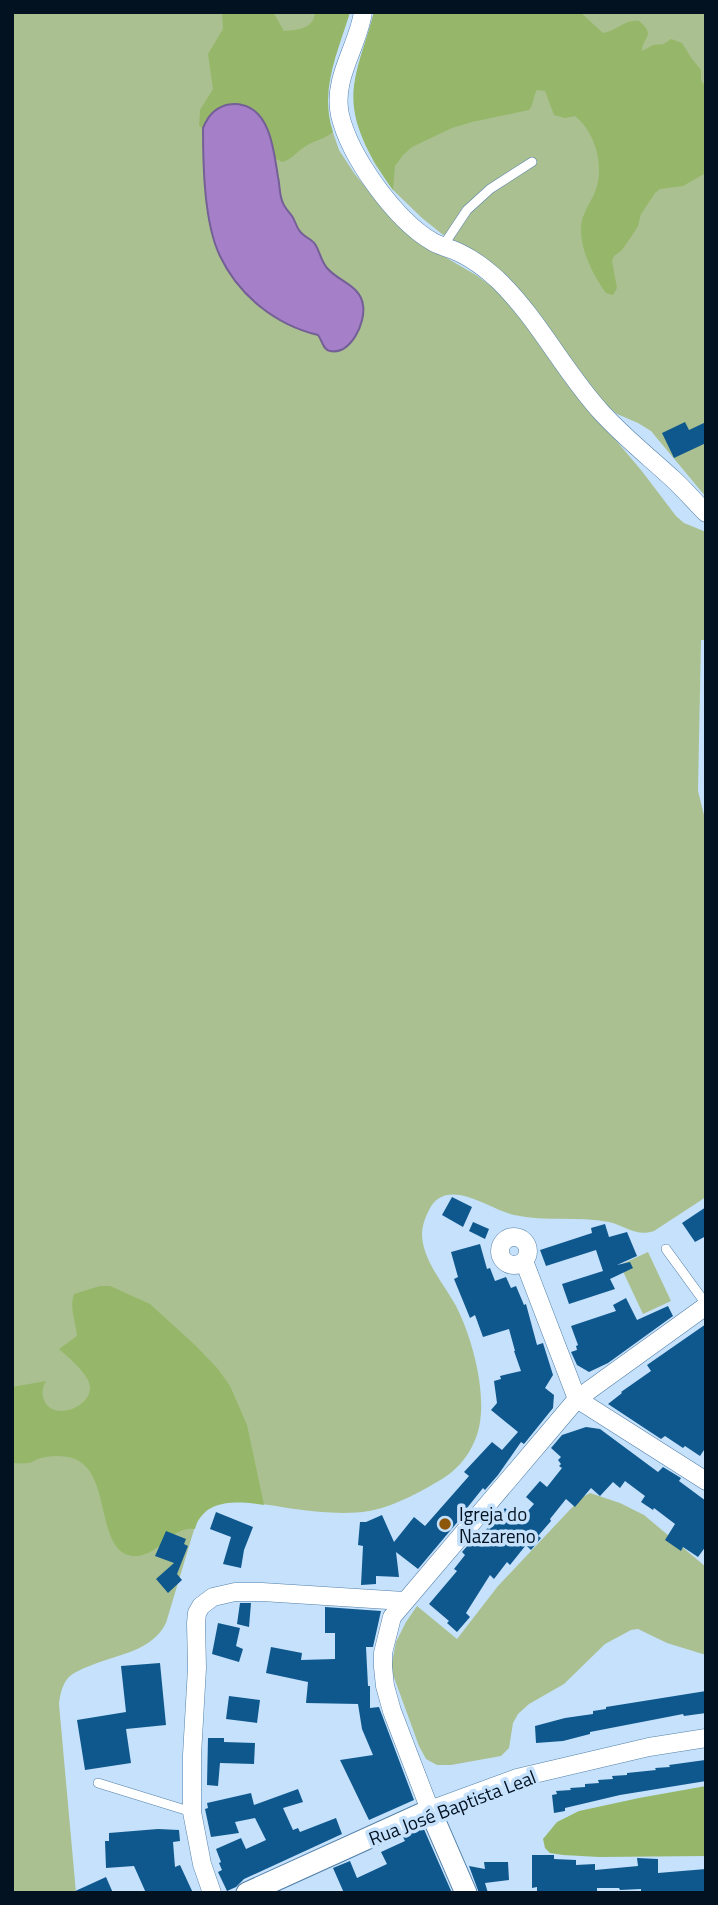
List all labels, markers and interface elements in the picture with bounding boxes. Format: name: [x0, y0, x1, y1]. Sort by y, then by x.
place label: Igreja do Nazareno: [459, 1499, 536, 1550]
marker: Igreja do Nazareno: [437, 1516, 453, 1532]
street label: Rua José Baptista Leal: [364, 1762, 540, 1852]

